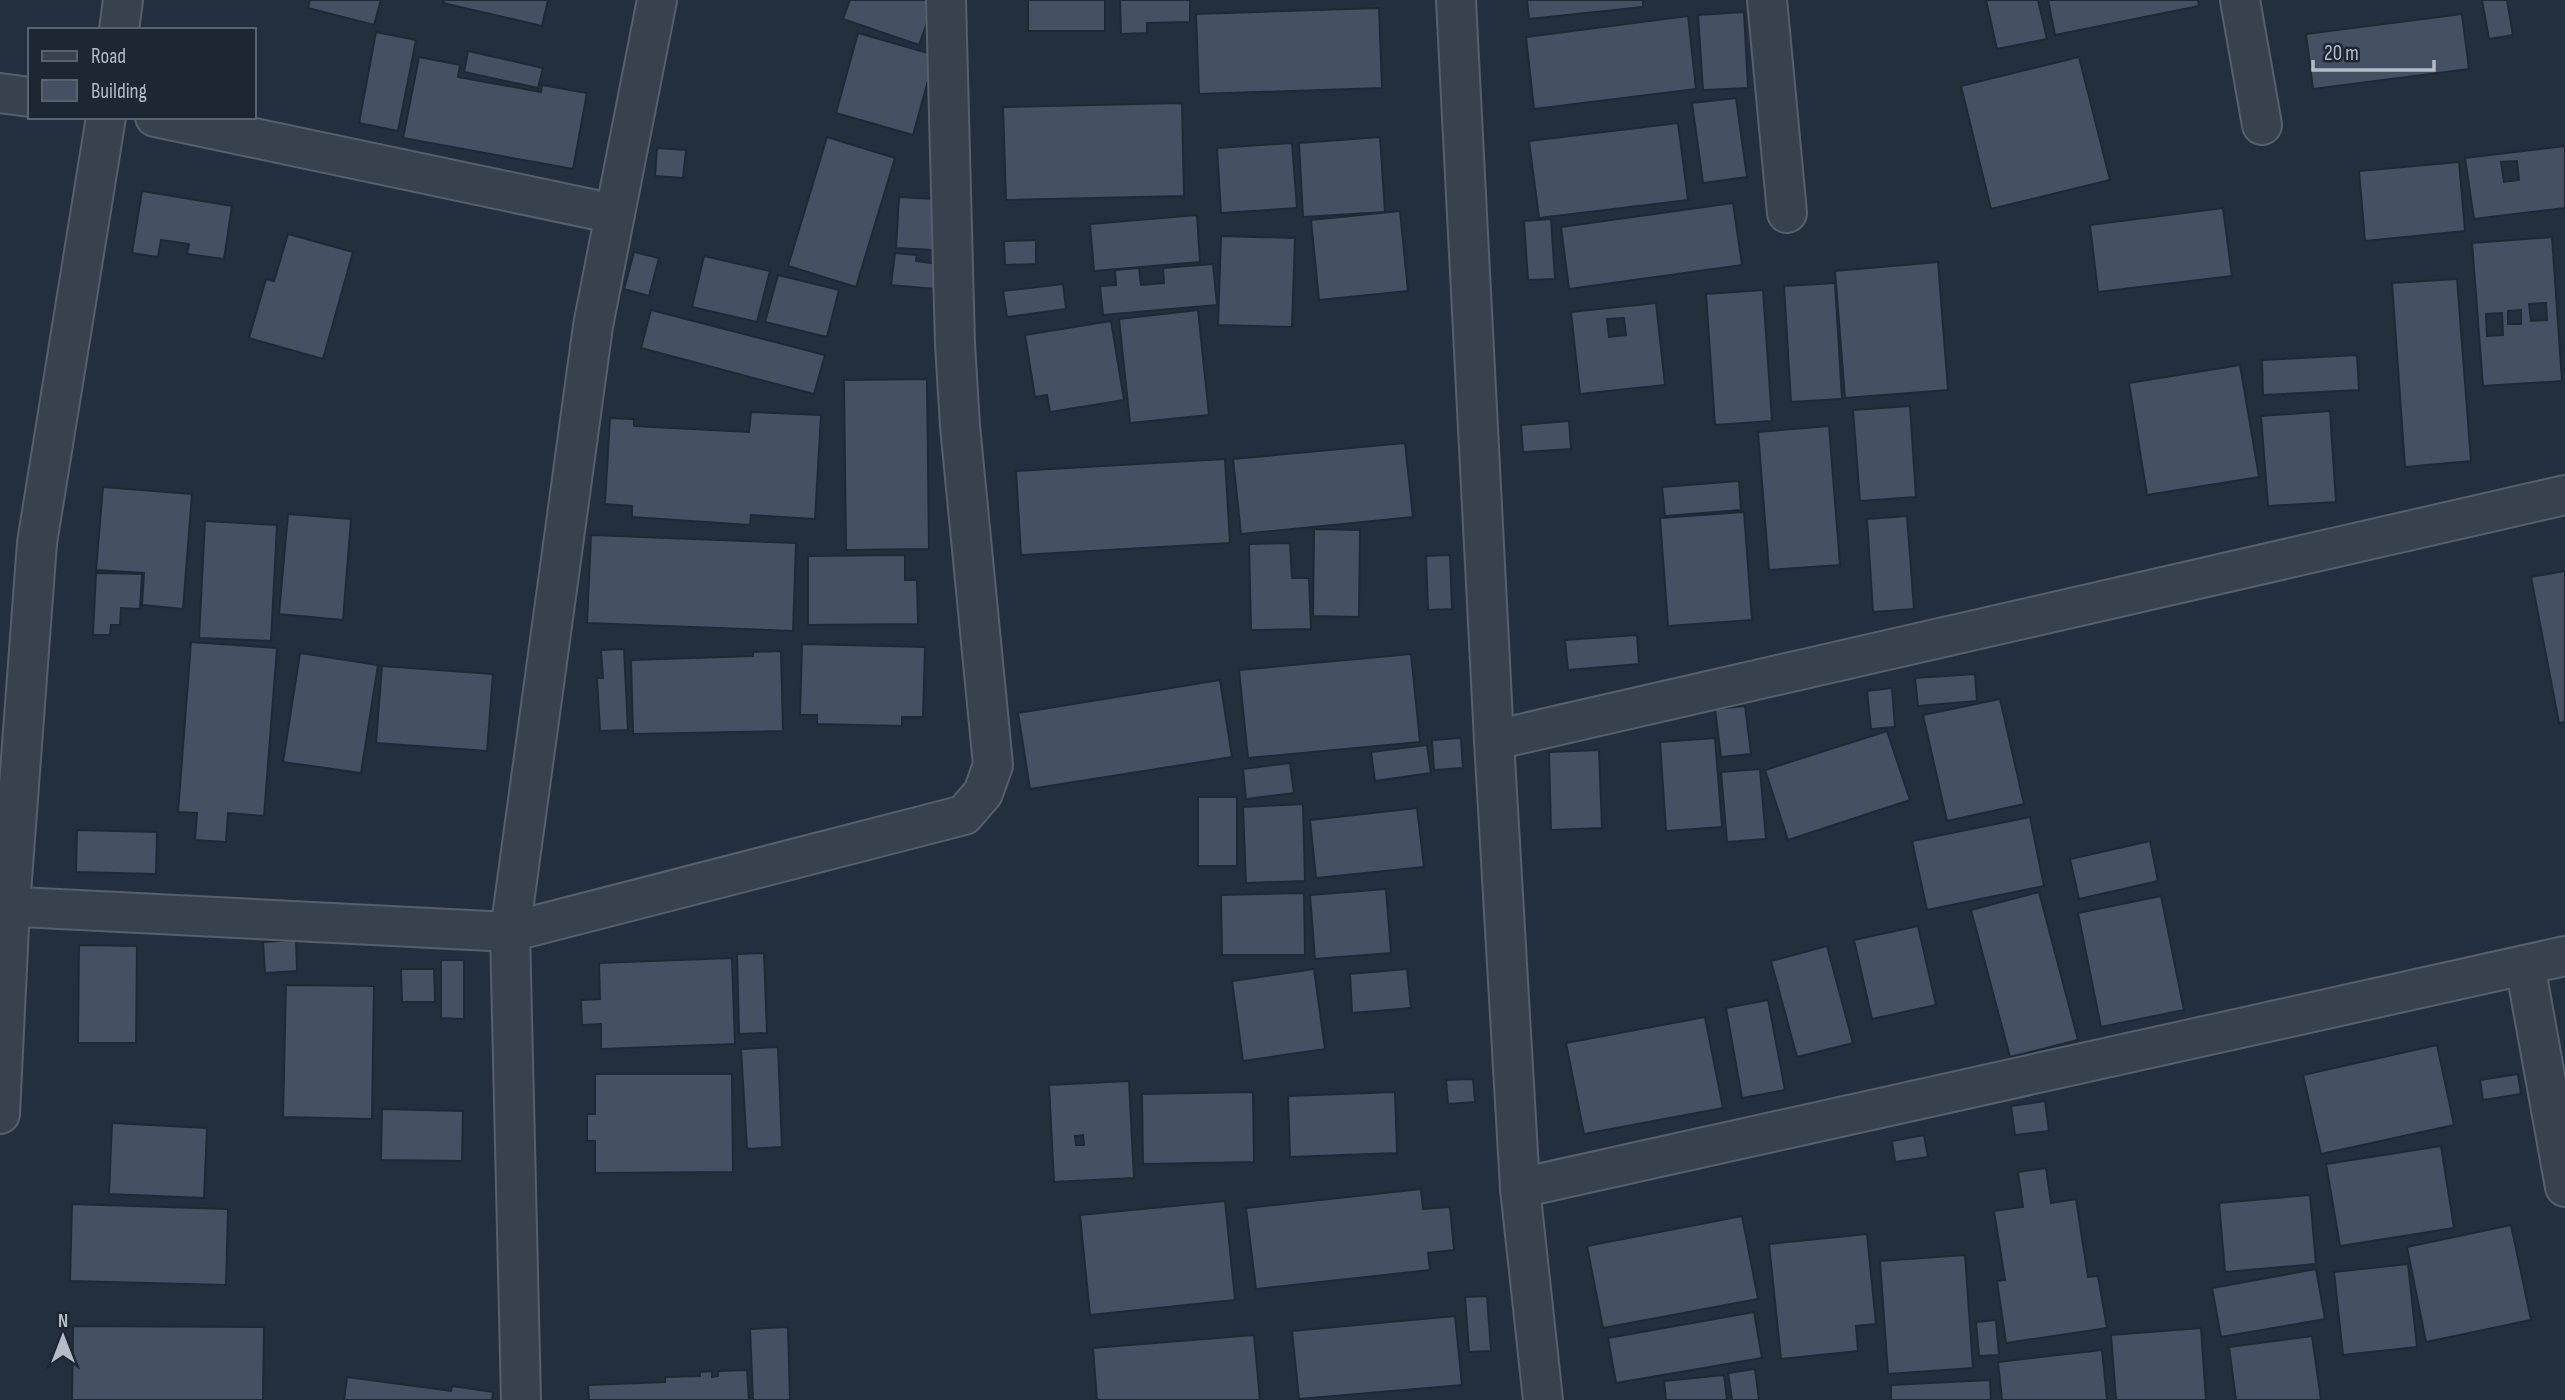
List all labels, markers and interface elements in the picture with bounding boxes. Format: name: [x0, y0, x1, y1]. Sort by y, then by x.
legend: [28, 28, 256, 119]
scale bar: [2313, 28, 2434, 72]
text: 20 m: [2324, 41, 2359, 66]
text: Road: [91, 44, 126, 69]
text: Building: [91, 79, 147, 104]
north arrow: [28, 1302, 98, 1372]
text: N: [58, 1310, 68, 1333]

